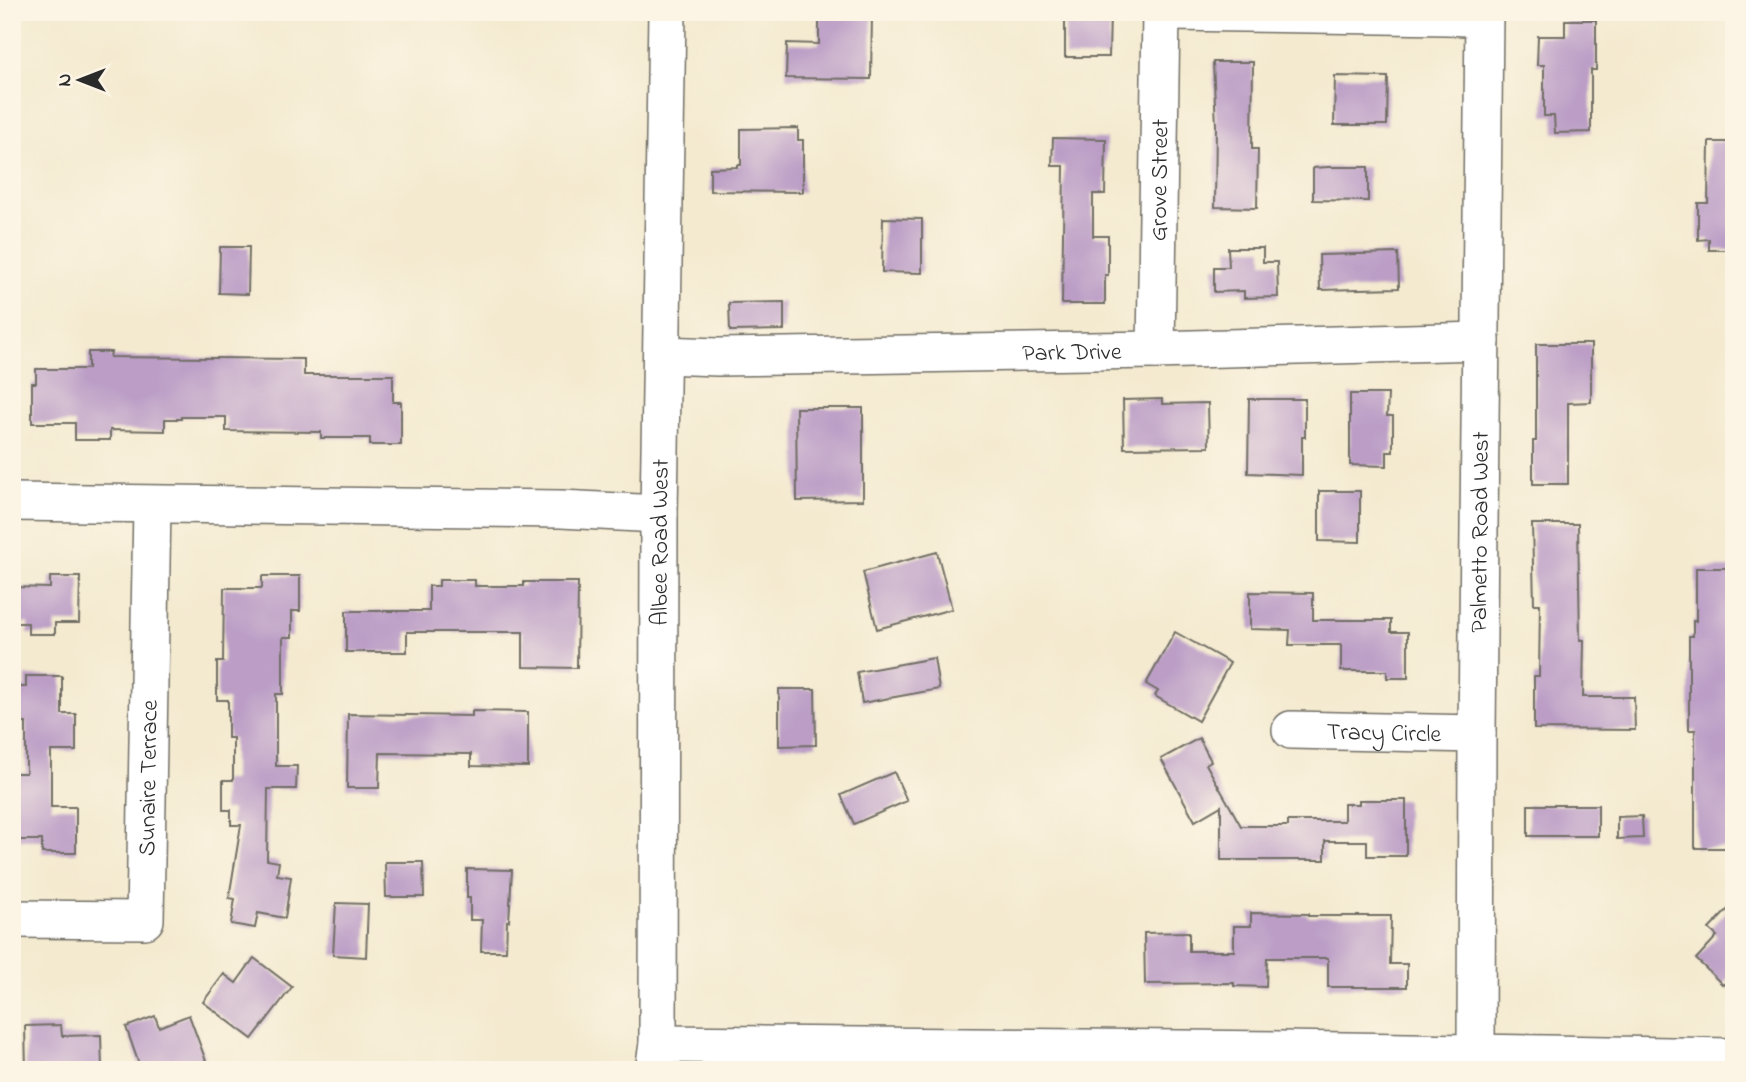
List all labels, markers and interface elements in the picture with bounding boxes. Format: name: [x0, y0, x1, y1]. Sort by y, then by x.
north arrow: [46, 46, 116, 116]
text: N: [52, 73, 79, 86]
street label: Grove Street: [1143, 119, 1179, 241]
street label: Park Drive: [1022, 336, 1122, 372]
street label: Palmetto Road West: [1463, 431, 1500, 633]
street label: Albee Road West: [644, 459, 680, 626]
street label: Sunaire Terrace: [131, 699, 169, 856]
street label: Tracy Circle: [1326, 716, 1442, 753]

